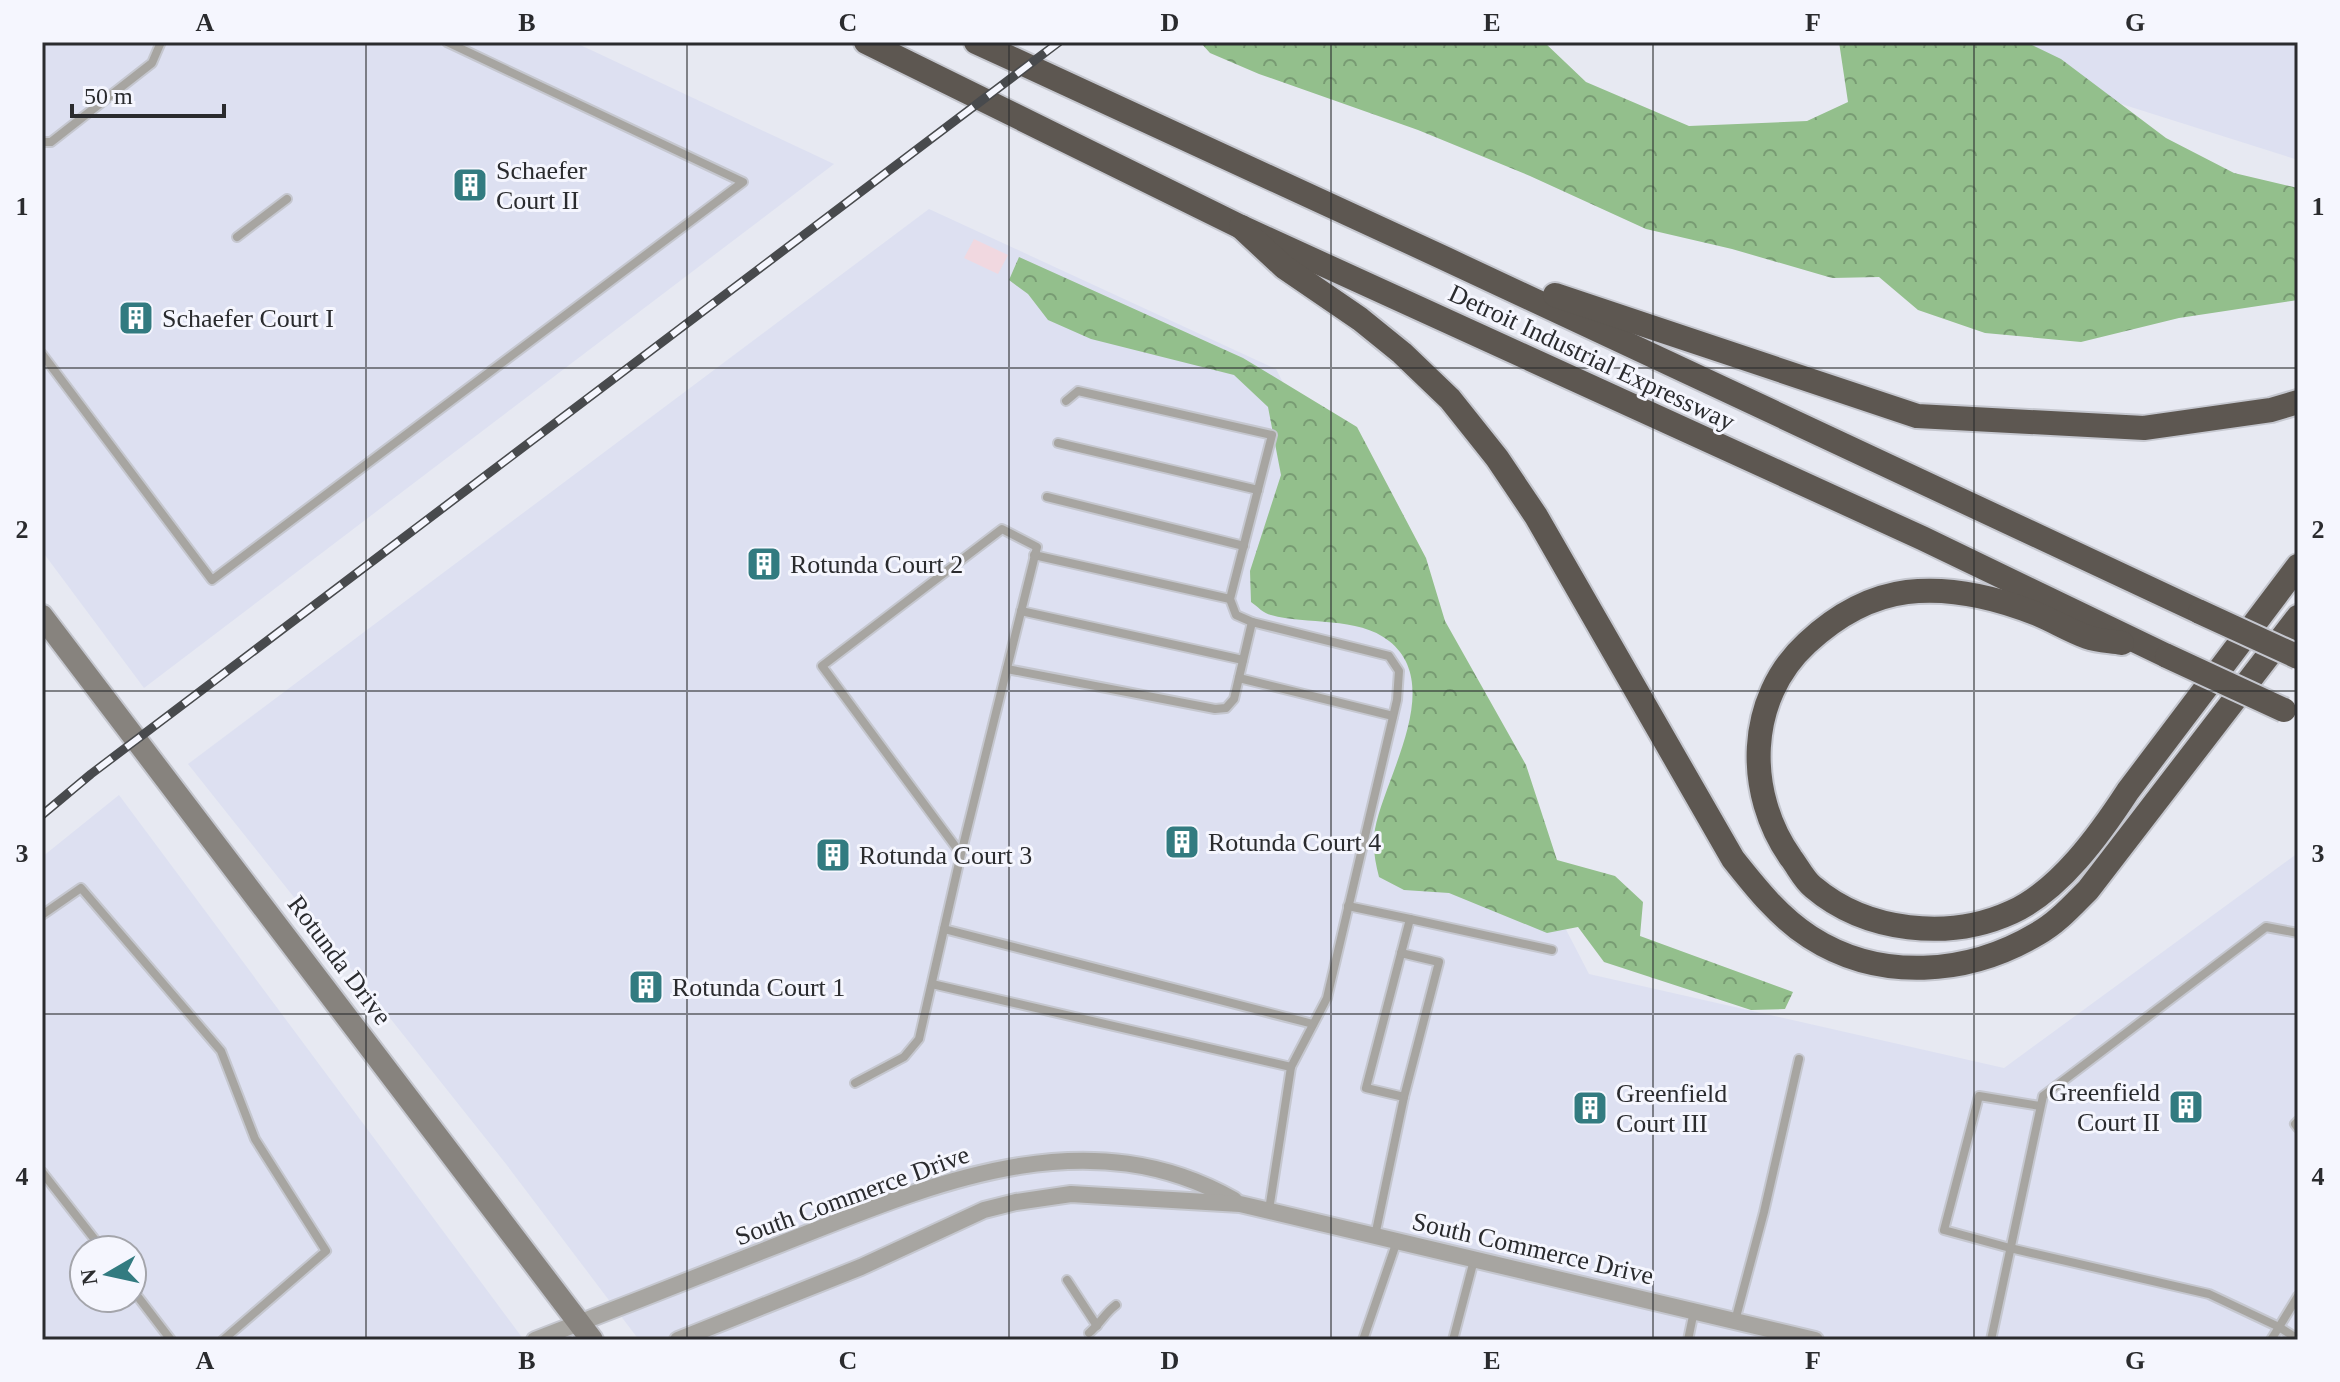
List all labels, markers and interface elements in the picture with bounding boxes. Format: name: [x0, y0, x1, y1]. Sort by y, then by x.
text: A: [196, 8, 215, 37]
text: B: [518, 8, 536, 37]
text: C: [839, 8, 857, 37]
text: D: [1161, 8, 1179, 37]
text: E: [1483, 8, 1501, 37]
text: F: [1805, 8, 1821, 37]
text: G: [2125, 8, 2145, 37]
scale bar: [72, 68, 224, 118]
text: 50 m: [84, 83, 133, 109]
place label: Schaefer Court II: [496, 156, 587, 215]
building icon: Schaefer Court II: [451, 166, 489, 204]
text: 1: [16, 192, 29, 221]
text: 1: [2312, 192, 2325, 221]
street label: Detroit Industrial Expressway: [1444, 278, 1739, 437]
building icon: Schaefer Court I: [117, 299, 155, 337]
place label: Schaefer Court I: [162, 304, 334, 333]
text: 2: [16, 515, 29, 544]
text: 2: [2312, 515, 2325, 544]
building icon: Rotunda Court 2: [745, 545, 783, 583]
place label: Rotunda Court 2: [790, 550, 963, 579]
building icon: Rotunda Court 4: [1163, 823, 1201, 861]
place label: Rotunda Court 4: [1208, 828, 1381, 857]
building icon: Rotunda Court 3: [814, 836, 852, 874]
text: 3: [16, 839, 29, 868]
text: 3: [2312, 839, 2325, 868]
place label: Rotunda Court 3: [859, 841, 1032, 870]
street label: Rotunda Drive: [282, 890, 397, 1030]
building icon: Rotunda Court 1: [627, 968, 665, 1006]
place label: Rotunda Court 1: [672, 973, 845, 1002]
place label: Greenfield Court II: [2049, 1078, 2160, 1137]
place label: Greenfield Court III: [1616, 1079, 1727, 1138]
building icon: Greenfield Court II: [2167, 1088, 2205, 1126]
building icon: Greenfield Court III: [1571, 1089, 1609, 1127]
street label: South Commerce Drive: [731, 1140, 973, 1251]
text: 4: [16, 1162, 29, 1191]
text: 4: [2312, 1162, 2325, 1191]
street label: South Commerce Drive: [1409, 1207, 1656, 1290]
north arrow: [68, 1234, 148, 1314]
text: N: [75, 1267, 102, 1287]
text: A: [196, 1346, 215, 1375]
text: B: [518, 1346, 536, 1375]
text: C: [839, 1346, 857, 1375]
text: D: [1161, 1346, 1179, 1375]
text: E: [1483, 1346, 1501, 1375]
text: F: [1805, 1346, 1821, 1375]
text: G: [2125, 1346, 2145, 1375]

